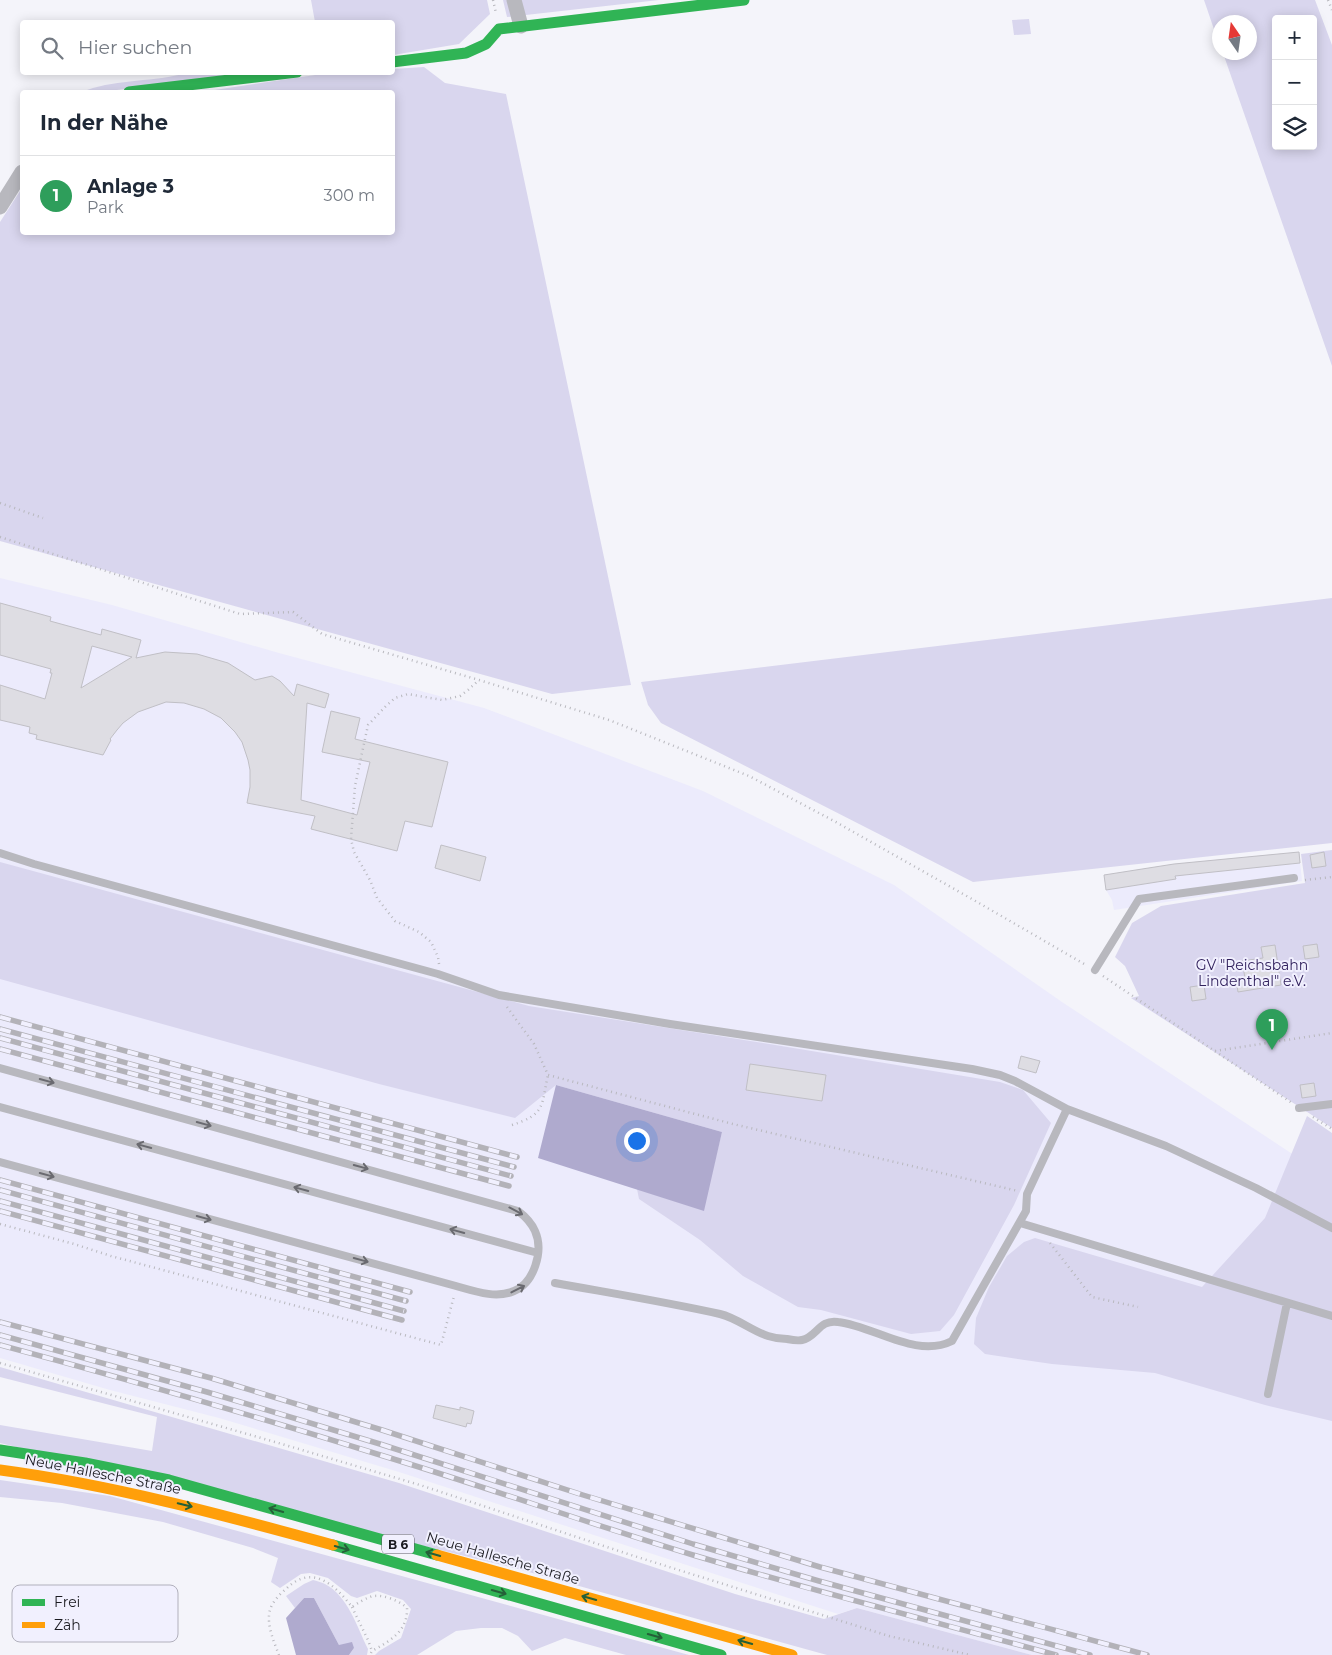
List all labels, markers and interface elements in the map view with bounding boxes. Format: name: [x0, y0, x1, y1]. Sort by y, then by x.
north arrow: [1212, 15, 1257, 60]
map controls: [1272, 15, 1317, 150]
button: +: [1272, 15, 1317, 60]
search box: [20, 20, 395, 75]
icon: search: [38, 34, 66, 62]
text: Hier suchen: [78, 36, 192, 59]
button: −: [1272, 60, 1317, 105]
button: layers: [1272, 105, 1317, 150]
text: In der Nähe: [40, 110, 168, 135]
text: Anlage 3: [87, 175, 174, 198]
text: 1: [53, 186, 59, 205]
text: 300 m: [324, 186, 375, 205]
text: Park: [87, 198, 124, 217]
park label: GV "Reichsbahn Lindenthal" e.V.: [1196, 956, 1308, 990]
pin: 1: [1256, 1009, 1288, 1050]
one-way arrow: [39, 1077, 55, 1086]
one-way arrow: [195, 1120, 211, 1129]
your location: [624, 1128, 650, 1154]
one-way arrow: [136, 1141, 152, 1151]
one-way arrow: [352, 1162, 368, 1172]
one-way arrow: [39, 1171, 55, 1180]
one-way arrow: [293, 1184, 309, 1193]
one-way arrow: [509, 1206, 524, 1216]
one-way arrow: [195, 1213, 211, 1223]
one-way arrow: [450, 1226, 466, 1236]
one-way arrow: [352, 1256, 368, 1266]
one-way arrow: [510, 1284, 525, 1294]
street label: Neue Hallesche Straße: [23, 1450, 183, 1498]
one-way arrow: [177, 1501, 193, 1510]
one-way arrow: [268, 1505, 284, 1514]
street label: Neue Hallesche Straße: [424, 1527, 582, 1589]
road number: B 6: [382, 1535, 414, 1554]
one-way arrow: [334, 1544, 350, 1553]
one-way arrow: [425, 1548, 441, 1558]
legend: [12, 1585, 178, 1642]
one-way arrow: [490, 1587, 506, 1597]
one-way arrow: [581, 1592, 597, 1602]
text: Frei: [54, 1593, 80, 1611]
text: Zäh: [54, 1616, 81, 1634]
one-way arrow: [646, 1632, 662, 1642]
one-way arrow: [738, 1636, 754, 1646]

